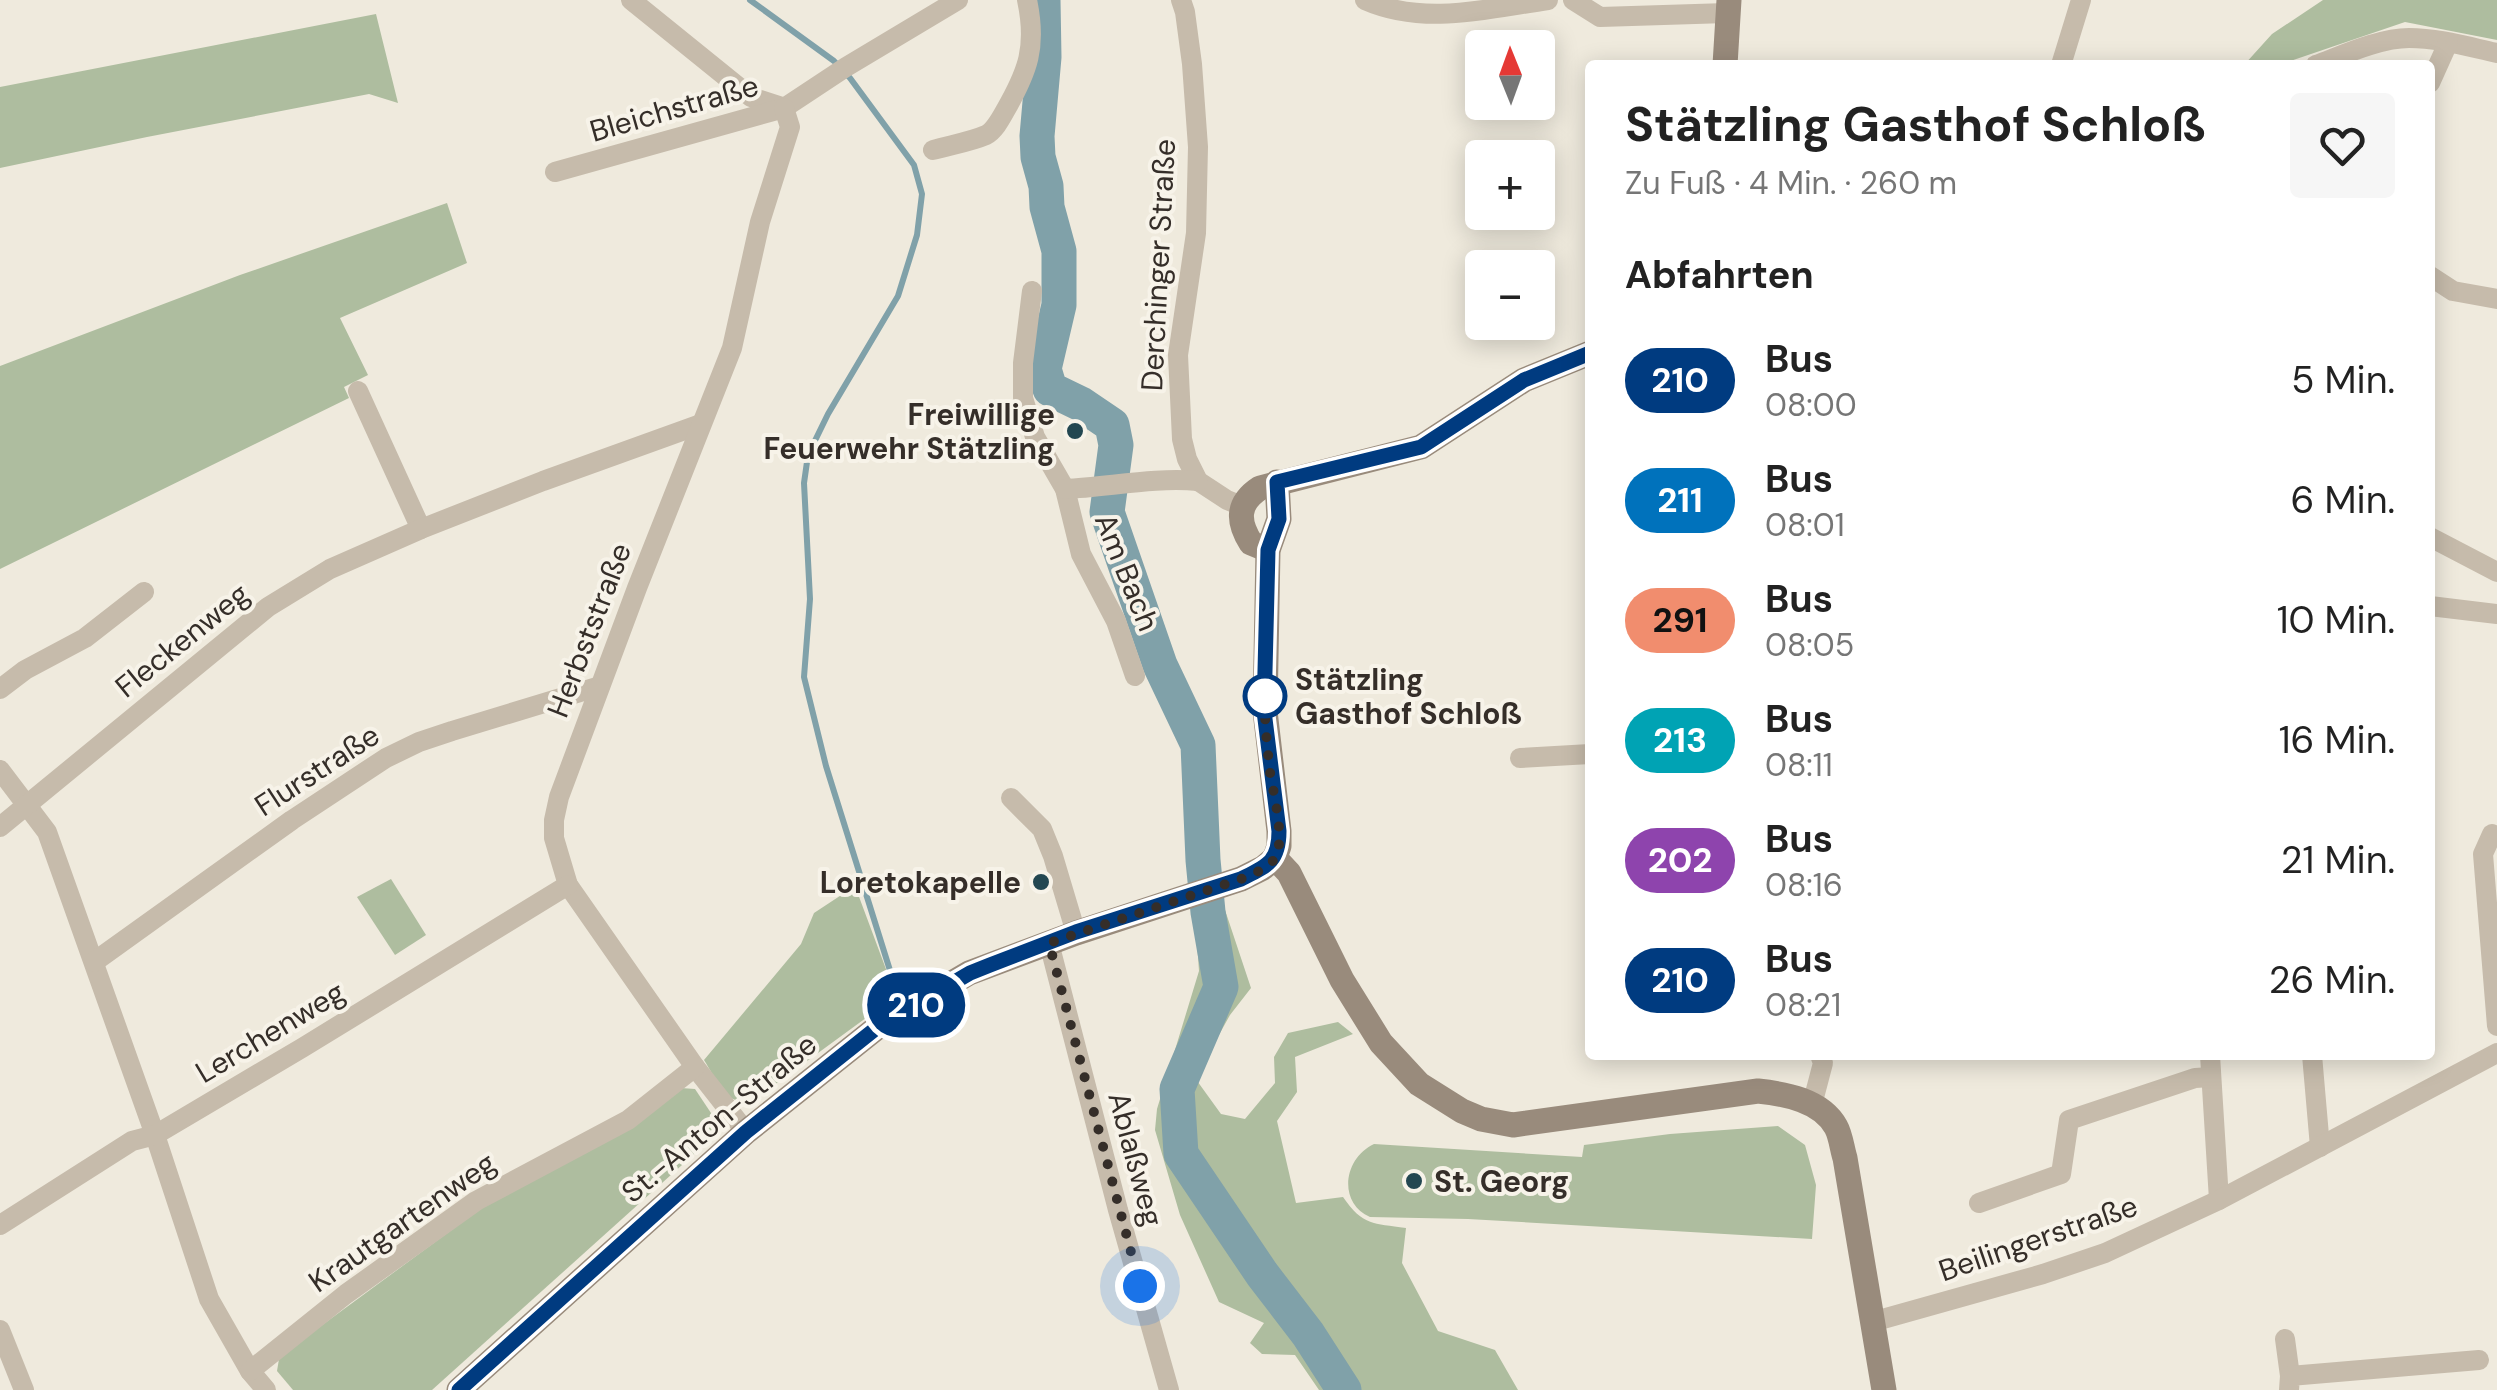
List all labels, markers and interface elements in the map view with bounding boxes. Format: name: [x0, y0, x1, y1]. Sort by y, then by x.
north arrow: [1465, 30, 1555, 120]
map controls: [1465, 30, 1555, 340]
street label: Bleichstraße: [585, 65, 763, 151]
text: Stätzling Gasthof Schloß: [1625, 93, 2206, 156]
button: heart: [2290, 93, 2395, 198]
street label: Derchinger Straße: [1132, 138, 1184, 392]
button: +: [1465, 140, 1555, 230]
text: Zu Fuß · 4 Min. · 260 m: [1625, 162, 1957, 204]
button: −: [1465, 250, 1555, 340]
text: Abfahrten: [1625, 250, 1814, 300]
text: Bus: [1765, 334, 1833, 384]
text: 5 Min.: [2291, 355, 2395, 405]
text: 210: [1651, 357, 1709, 403]
text: 08:00: [1765, 384, 1857, 426]
place label: Freiwillige Feuerwehr Stätzling: [763, 395, 1055, 468]
marker: Freiwillige Feuerwehr Stätzling: [1064, 420, 1086, 442]
text: Bus: [1765, 454, 1833, 504]
text: 6 Min.: [2291, 475, 2395, 525]
text: 211: [1657, 477, 1703, 523]
text: 08:01: [1765, 504, 1845, 546]
street label: Am Bach: [1086, 507, 1168, 637]
street label: Herbststraße: [538, 537, 640, 723]
street label: Fleckenweg: [107, 574, 257, 706]
text: Bus: [1765, 574, 1833, 624]
text: 10 Min.: [2277, 595, 2395, 645]
text: 291: [1653, 597, 1707, 643]
text: 08:05: [1765, 624, 1854, 666]
place label: Stätzling Gasthof Schloß: [1295, 660, 1522, 733]
marker: Stätzling Gasthof Schloß: [1244, 675, 1286, 717]
text: Bus: [1765, 694, 1833, 744]
street label: Flurstraße: [247, 715, 387, 825]
text: 16 Min.: [2279, 715, 2395, 765]
text: 213: [1653, 717, 1707, 763]
text: 08:11: [1765, 744, 1833, 786]
text: Bus: [1765, 814, 1833, 864]
text: 21 Min.: [2281, 835, 2395, 885]
text: 202: [1648, 837, 1712, 883]
place label: Loretokapelle: [820, 863, 1021, 902]
text: 08:16: [1765, 864, 1843, 906]
marker: Loretokapelle: [1030, 871, 1052, 893]
text: Bus: [1765, 934, 1833, 984]
text: 26 Min.: [2269, 955, 2395, 1005]
text: 210: [1651, 957, 1709, 1003]
street label: Lerchenweg: [188, 972, 352, 1092]
line badge: 210: [858, 972, 974, 1038]
text: 210: [887, 982, 945, 1028]
text: 08:21: [1765, 984, 1841, 1026]
street label: St.-Anton-Straße: [613, 1025, 825, 1211]
street label: Ablaßweg: [1099, 1088, 1173, 1230]
street label: Krautgartenweg: [301, 1143, 503, 1301]
place label: St. Georg: [1434, 1162, 1569, 1201]
marker: St. Georg: [1403, 1170, 1425, 1192]
street label: Beilingerstraße: [1933, 1186, 2143, 1290]
your location: [1115, 1261, 1165, 1311]

